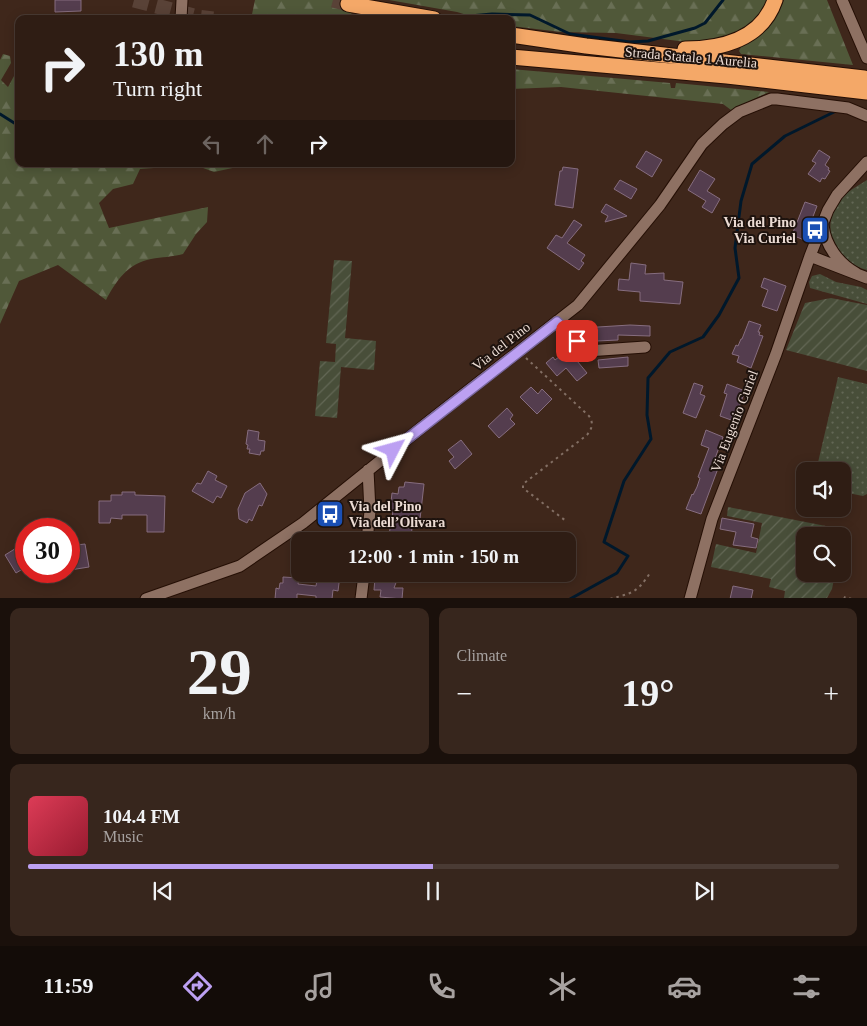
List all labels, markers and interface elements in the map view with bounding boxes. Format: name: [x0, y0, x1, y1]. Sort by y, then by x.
icon: right: [30, 35, 95, 100]
text: 130 m: [113, 35, 203, 74]
street label: Strada Statale 1 Aurelia: [624, 44, 758, 71]
text: Turn right: [113, 76, 202, 101]
icon: left: [198, 130, 226, 158]
icon: ahead: [251, 130, 279, 158]
icon: right: [304, 130, 332, 158]
place label: Via del Pino Via Curiel: [723, 215, 796, 246]
bus stop icon: Via del Pino Via Curiel: [800, 215, 830, 245]
street label: Via del Pino: [469, 319, 533, 374]
pin: [556, 320, 598, 362]
icon: arrive: [563, 327, 591, 355]
street label: Via Eugenio Curiel: [708, 368, 761, 474]
position arrow: [366, 423, 418, 475]
map controls: [796, 462, 851, 582]
button: sound: [796, 462, 851, 517]
bus stop icon: Via del Pino Via dell’Olivara: [315, 499, 345, 529]
place label: Via del Pino Via dell’Olivara: [349, 499, 445, 530]
speed limit sign: 30: [15, 518, 80, 583]
button: search: [796, 527, 851, 582]
text: 12:00 · 1 min · 150 m: [348, 546, 519, 567]
text: 29: [187, 636, 252, 708]
text: Climate: [457, 647, 507, 664]
text: 19°: [621, 672, 674, 714]
text: −: [457, 678, 472, 709]
text: +: [823, 678, 839, 709]
text: km/h: [203, 705, 236, 722]
text: 104.4 FM: [103, 806, 180, 827]
text: Music: [103, 828, 143, 845]
icon: previous: [149, 877, 177, 905]
icon: pause: [419, 877, 447, 905]
icon: next: [690, 877, 718, 905]
icon: directions: [180, 969, 215, 1004]
icon: music: [302, 969, 337, 1004]
icon: phone: [424, 969, 459, 1004]
icon: climate: [545, 969, 580, 1004]
icon: car: [667, 969, 702, 1004]
icon: filters: [789, 969, 824, 1004]
text: 11:59: [43, 973, 93, 998]

